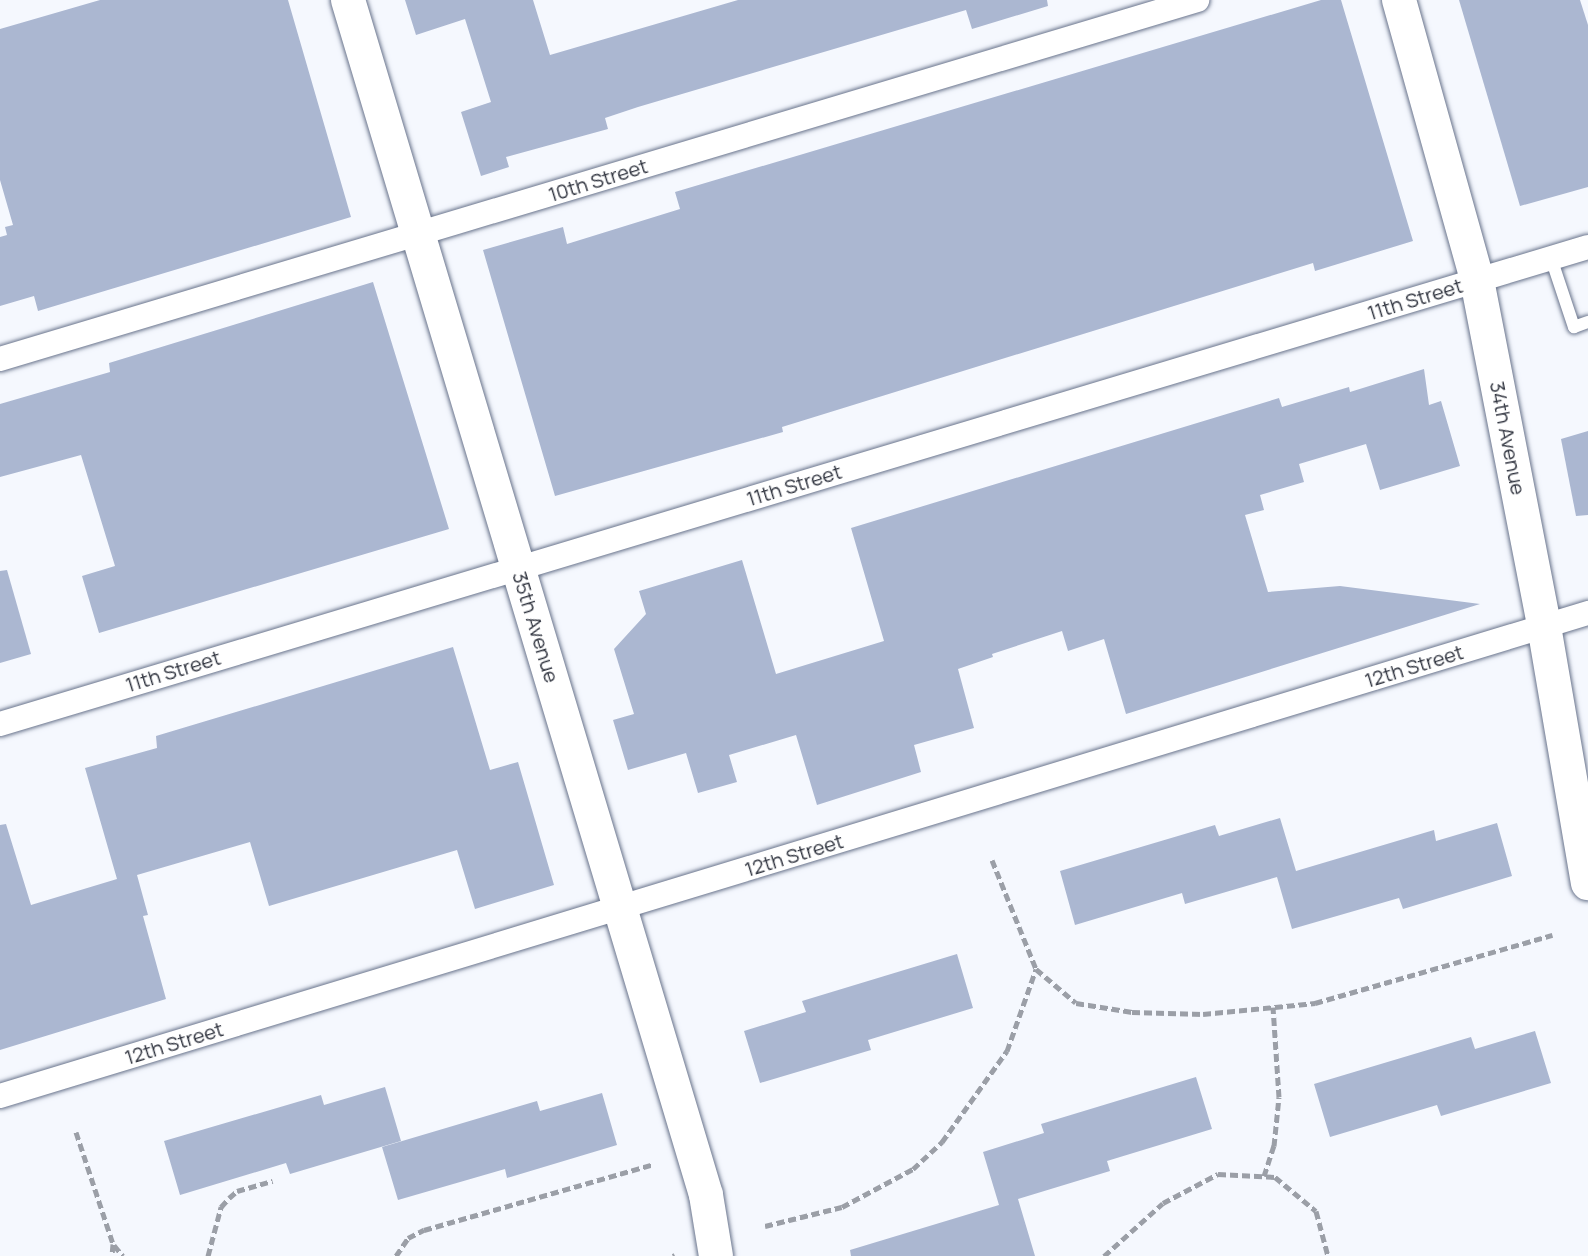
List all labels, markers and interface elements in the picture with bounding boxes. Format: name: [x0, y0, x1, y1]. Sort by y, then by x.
street label: 10th Street: [545, 154, 651, 206]
street label: 11th Street: [1365, 273, 1465, 325]
street label: 34th Avenue: [1485, 379, 1531, 497]
street label: 11th Street: [744, 459, 844, 511]
street label: 35th Avenue: [508, 569, 564, 685]
street label: 12th Street: [1362, 640, 1466, 692]
street label: 11th Street: [123, 645, 223, 697]
street label: 12th Street: [742, 829, 846, 881]
street label: 12th Street: [122, 1017, 226, 1069]

